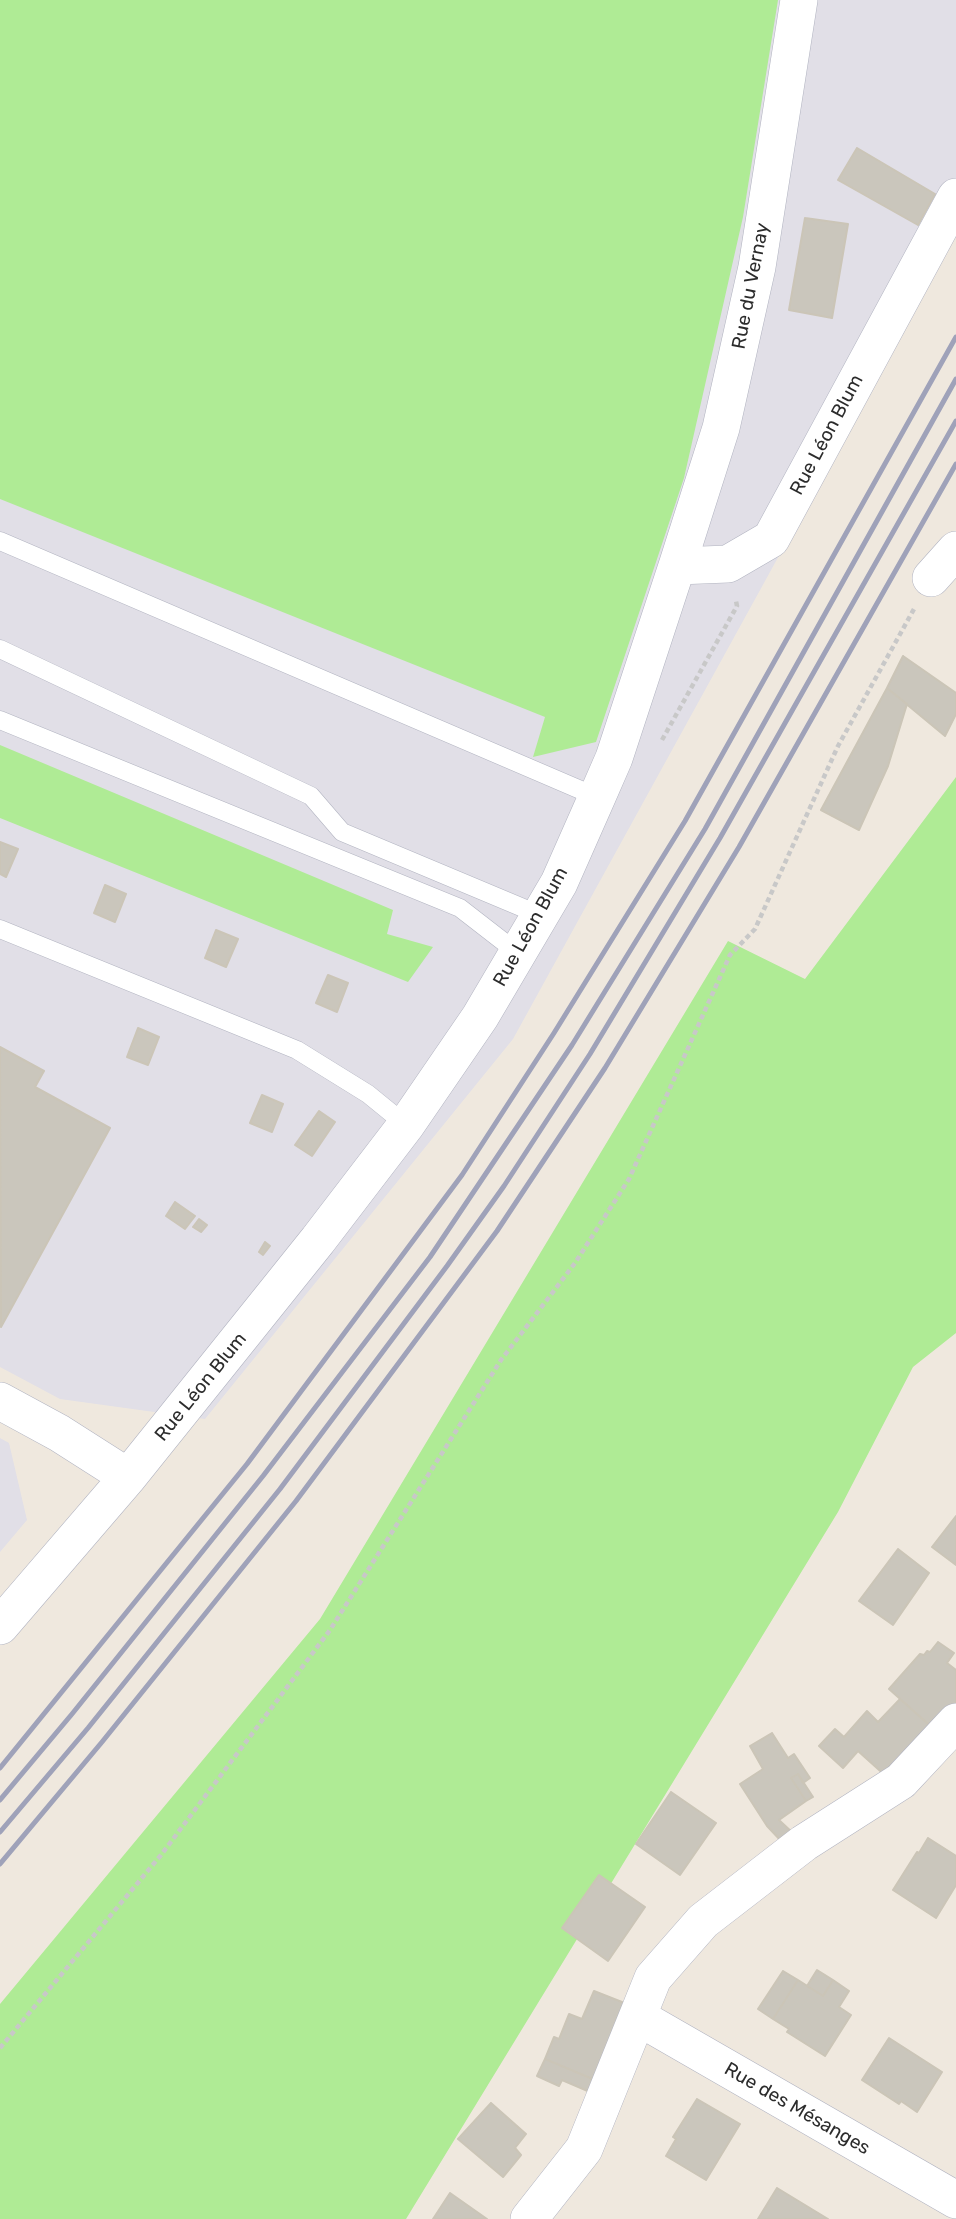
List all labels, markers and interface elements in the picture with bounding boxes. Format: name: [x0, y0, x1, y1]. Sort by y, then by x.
street label: Rue du Vernay: [728, 221, 774, 351]
street label: Rue Léon Blum: [786, 371, 868, 499]
street label: Rue Léon Blum: [489, 863, 573, 991]
street label: Rue Léon Blum: [150, 1328, 252, 1446]
street label: Rue des Mésanges: [720, 2058, 874, 2160]

